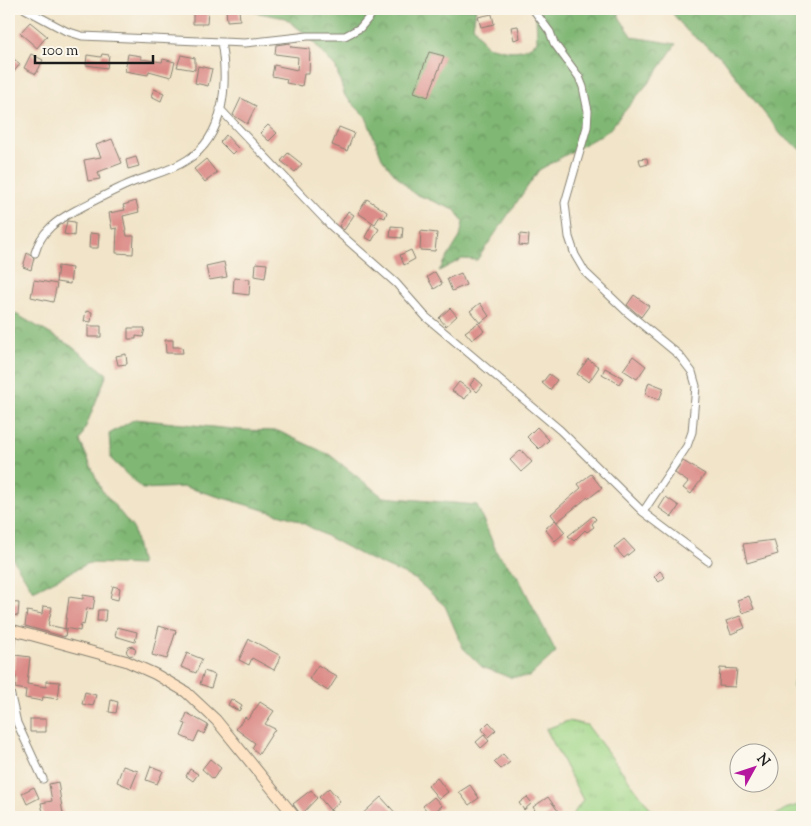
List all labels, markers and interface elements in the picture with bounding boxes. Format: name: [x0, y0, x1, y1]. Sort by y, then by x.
scale bar: [35, 32, 152, 64]
text: 100 m: [42, 41, 79, 62]
north arrow: [728, 744, 778, 794]
text: N: [751, 750, 774, 772]

